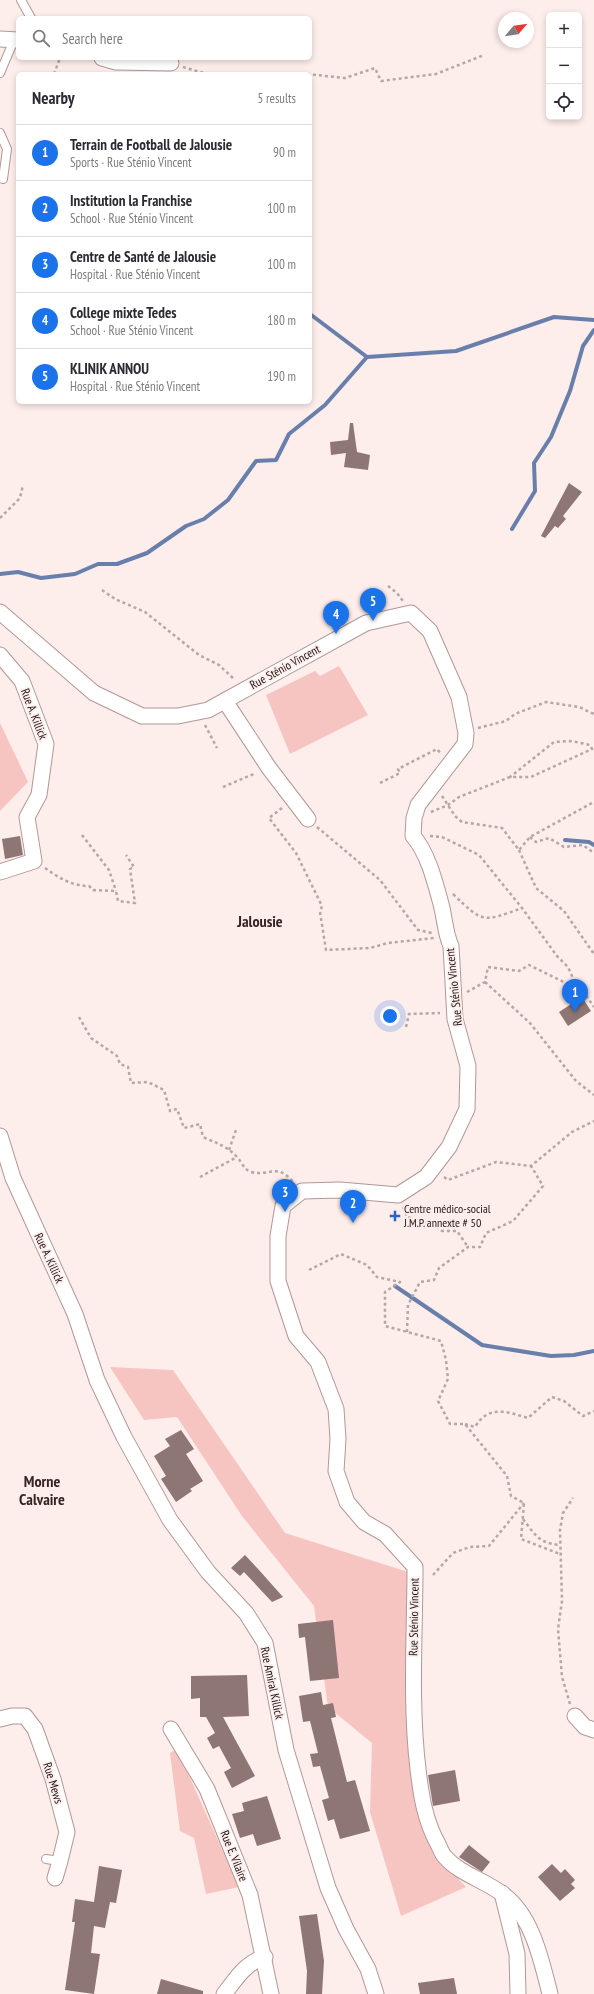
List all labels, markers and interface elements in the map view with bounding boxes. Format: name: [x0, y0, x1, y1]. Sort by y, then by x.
north arrow: [498, 12, 534, 48]
map controls: [546, 12, 582, 120]
button: +: [546, 12, 582, 48]
search box: [16, 16, 312, 60]
icon: search: [30, 27, 52, 49]
text: Search here: [62, 29, 123, 48]
button: −: [546, 48, 582, 84]
button: locate: [546, 84, 582, 120]
text: Nearby: [32, 87, 75, 109]
text: 5 results: [257, 90, 296, 107]
text: Terrain de Football de Jalousie: [70, 135, 232, 154]
text: 1: [42, 144, 48, 161]
text: 90 m: [273, 144, 296, 161]
text: Sports · Rue Sténio Vincent: [70, 154, 192, 171]
text: Institution la Franchise: [70, 191, 192, 210]
text: 2: [42, 200, 48, 217]
text: 100 m: [267, 200, 296, 217]
text: School · Rue Sténio Vincent: [70, 210, 193, 227]
text: Centre de Santé de Jalousie: [70, 247, 216, 266]
text: 3: [42, 256, 48, 273]
text: 100 m: [267, 256, 296, 273]
text: Hospital · Rue Sténio Vincent: [70, 266, 200, 283]
text: College mixte Tedes: [70, 303, 177, 322]
text: 4: [42, 312, 48, 329]
text: 180 m: [267, 312, 296, 329]
text: School · Rue Sténio Vincent: [70, 322, 193, 339]
text: KLINIK ANNOU: [70, 359, 149, 378]
text: 5: [42, 368, 48, 385]
text: 190 m: [267, 368, 296, 385]
text: Hospital · Rue Sténio Vincent: [70, 378, 200, 395]
pin: 5: [360, 588, 386, 621]
pin: 4: [323, 601, 349, 634]
street label: Rue Sténio Vincent: [247, 641, 323, 692]
street label: Rue A. Killick: [18, 686, 51, 742]
district label: Jalousie: [236, 911, 283, 931]
street label: Rue Sténio Vincent: [442, 947, 465, 1027]
pin: 1: [562, 979, 588, 1012]
your location: [380, 1006, 400, 1026]
pin: 3: [272, 1179, 298, 1212]
pin: 2: [340, 1190, 366, 1223]
place label: Centre médico-social J.M.P. annexte # 50: [403, 1201, 491, 1230]
marker: Centre médico-social J.M.P. annexte # 50: [389, 1210, 401, 1222]
street label: Rue A. Killick: [31, 1230, 68, 1286]
district label: Morne Calvaire: [19, 1471, 65, 1509]
street label: Rue Sténio Vincent: [405, 1577, 422, 1656]
street label: Rue Amiral Killick: [258, 1645, 288, 1721]
street label: Rue Mews: [40, 1761, 67, 1805]
street label: Rue E. Vilaire: [217, 1828, 252, 1884]

